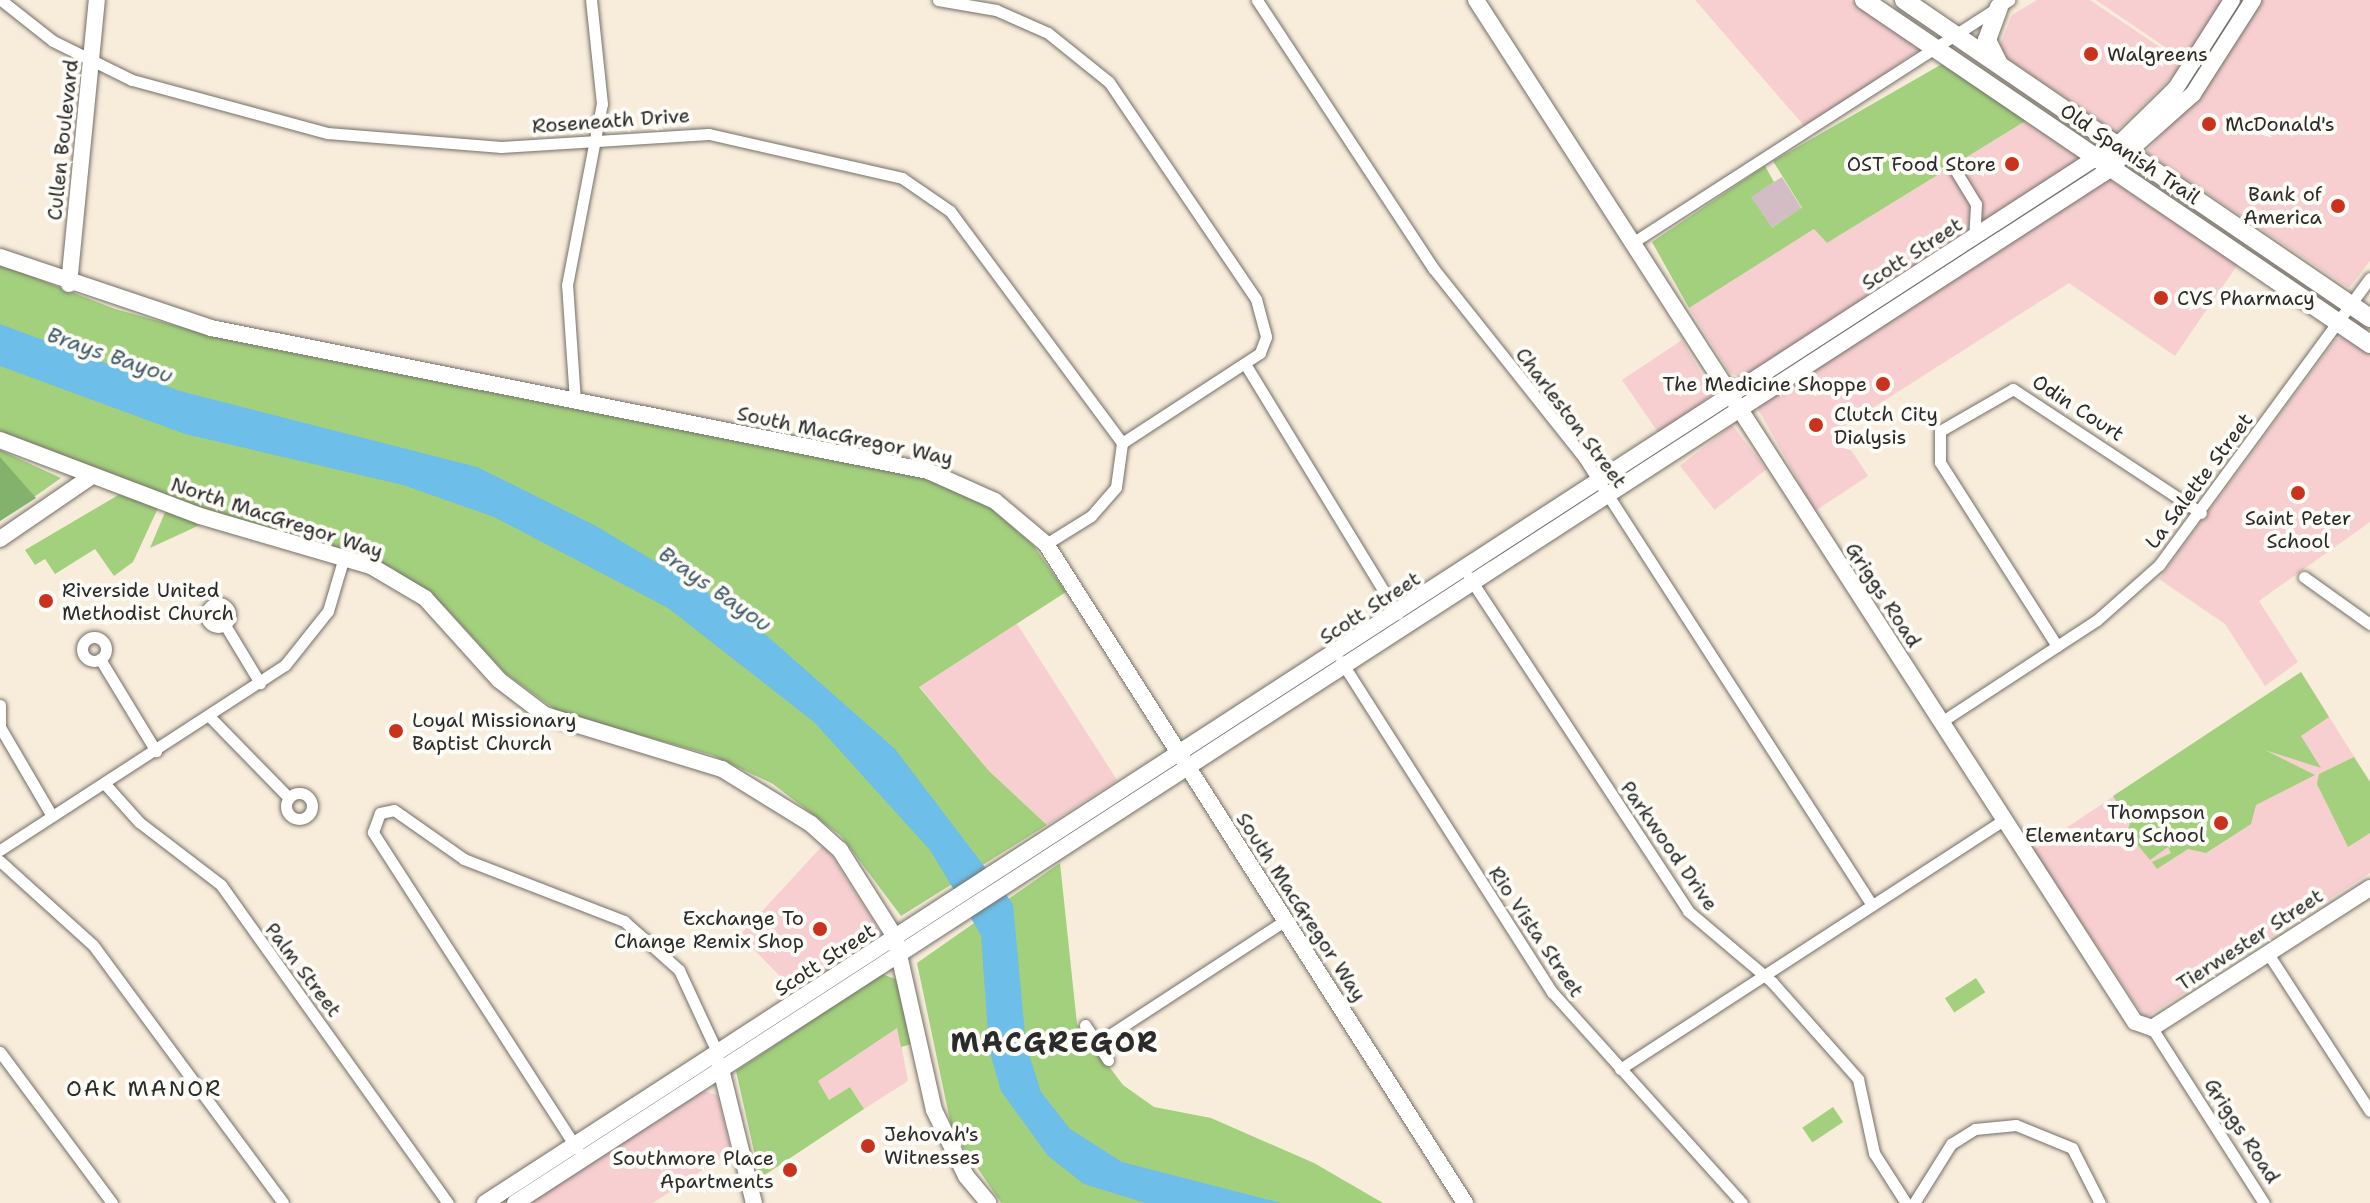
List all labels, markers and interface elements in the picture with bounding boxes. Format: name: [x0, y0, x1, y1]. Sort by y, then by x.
place label: Walgreens: [2107, 42, 2208, 66]
marker: Walgreens: [2082, 45, 2100, 63]
street label: Cullen Boulevard: [43, 58, 83, 222]
street label: Old Spanish Trail: [2056, 98, 2204, 210]
street label: Roseneath Drive: [531, 104, 691, 138]
place label: McDonald's: [2225, 112, 2335, 136]
marker: McDonald's: [2200, 115, 2218, 133]
place label: OST Food Store: [1847, 152, 1996, 176]
marker: OST Food Store: [2003, 155, 2021, 173]
place label: Bank of America: [2243, 182, 2322, 229]
marker: Bank of America: [2329, 197, 2347, 215]
street label: Scott Street: [1857, 213, 1967, 295]
place label: CVS Pharmacy: [2177, 286, 2315, 310]
marker: CVS Pharmacy: [2152, 289, 2170, 307]
water label: Brays Bayou: [44, 321, 176, 389]
street label: Charleston Street: [1510, 343, 1632, 493]
street label: Odin Court: [2028, 370, 2128, 446]
place label: The Medicine Shoppe: [1663, 372, 1867, 396]
marker: The Medicine Shoppe: [1874, 375, 1892, 393]
street label: South MacGregor Way: [735, 401, 955, 471]
place label: Clutch City Dialysis: [1834, 402, 1938, 449]
street label: La Salette Street: [2140, 408, 2258, 554]
marker: Clutch City Dialysis: [1805, 414, 1827, 436]
street label: North MacGregor Way: [168, 472, 386, 564]
marker: Saint Peter School: [2289, 484, 2307, 502]
place label: Saint Peter School: [2245, 506, 2351, 553]
street label: Griggs Road: [1840, 538, 1926, 652]
water label: Brays Bayou: [654, 540, 776, 638]
street label: Scott Street: [1315, 567, 1425, 649]
place label: Riverside United Methodist Church: [62, 578, 234, 625]
marker: Riverside United Methodist Church: [37, 592, 55, 610]
place label: Loyal Missionary Baptist Church: [412, 708, 577, 755]
marker: Loyal Missionary Baptist Church: [387, 722, 405, 740]
street label: Parkwood Drive: [1615, 777, 1723, 915]
place label: Thompson Elementary School: [2025, 800, 2205, 847]
street label: South MacGregor Way: [1231, 808, 1371, 1006]
marker: Thompson Elementary School: [2212, 814, 2230, 832]
street label: Rio Vista Street: [1483, 862, 1589, 1002]
street label: Tierwester Street: [2172, 884, 2328, 996]
place label: Exchange To Change Remix Shop: [614, 906, 804, 953]
street label: Palm Street: [260, 918, 346, 1022]
street label: Scott Street: [770, 919, 880, 1001]
marker: Exchange To Change Remix Shop: [811, 920, 829, 938]
district label: MACGREGOR: [950, 1025, 1160, 1059]
street label: Griggs Road: [2199, 1074, 2285, 1188]
district label: OAK MANOR: [66, 1076, 222, 1102]
place label: Jehovah's Witnesses: [884, 1122, 980, 1169]
marker: Jehovah's Witnesses: [859, 1137, 877, 1155]
place label: Southmore Place Apartments: [612, 1146, 774, 1193]
marker: Southmore Place Apartments: [781, 1161, 799, 1179]

